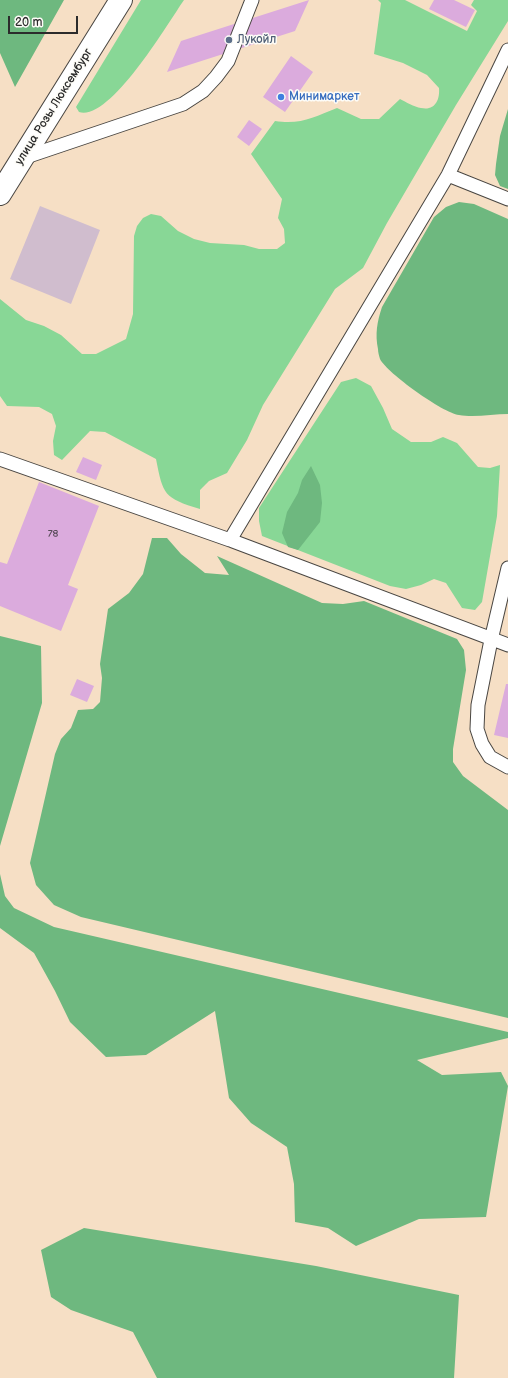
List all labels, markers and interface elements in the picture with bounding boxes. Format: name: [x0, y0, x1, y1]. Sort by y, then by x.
scale bar: [10, 8, 80, 34]
text: 20 m: [15, 15, 42, 30]
place label: Лукойл: [237, 33, 276, 47]
marker: Лукойл: [224, 35, 234, 45]
street label: улица Розы Люксембург: [12, 46, 96, 168]
place label: Минимаркет: [289, 90, 360, 104]
marker: Минимаркет: [276, 92, 286, 102]
house number: 78: [48, 528, 58, 540]

